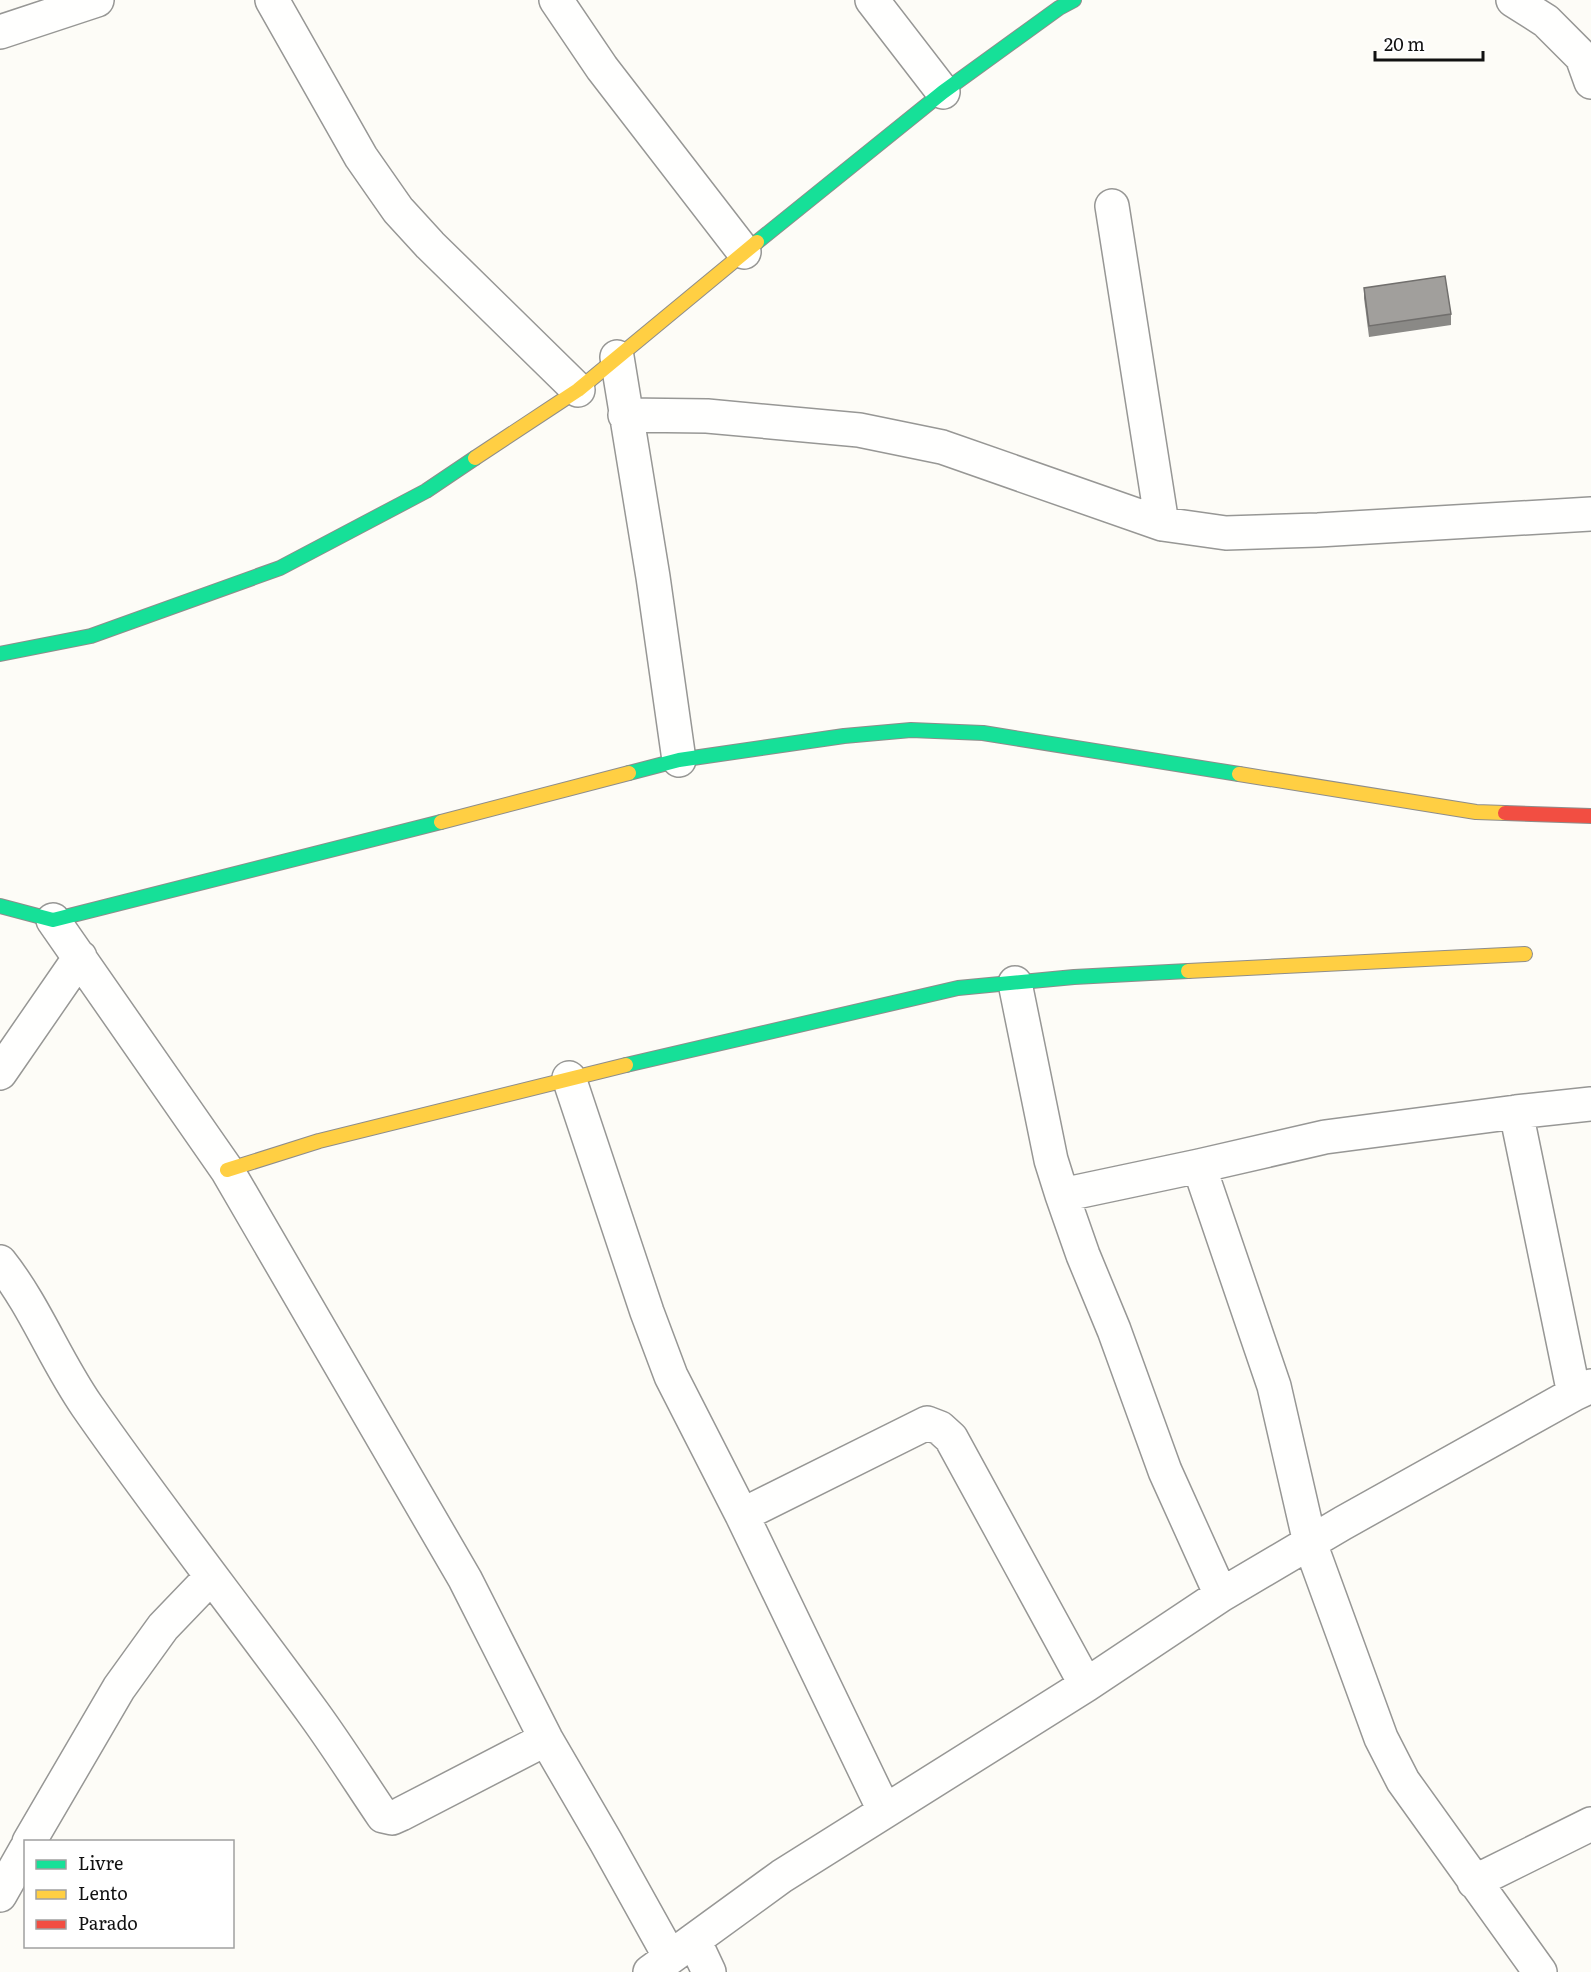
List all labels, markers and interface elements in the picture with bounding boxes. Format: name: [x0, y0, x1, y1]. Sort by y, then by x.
scale bar: [1375, 24, 1483, 62]
text: 20 m: [1384, 30, 1425, 57]
legend: [24, 1840, 234, 1948]
text: Livre: [78, 1849, 123, 1876]
text: Lento: [78, 1879, 128, 1906]
text: Parado: [78, 1909, 138, 1936]

